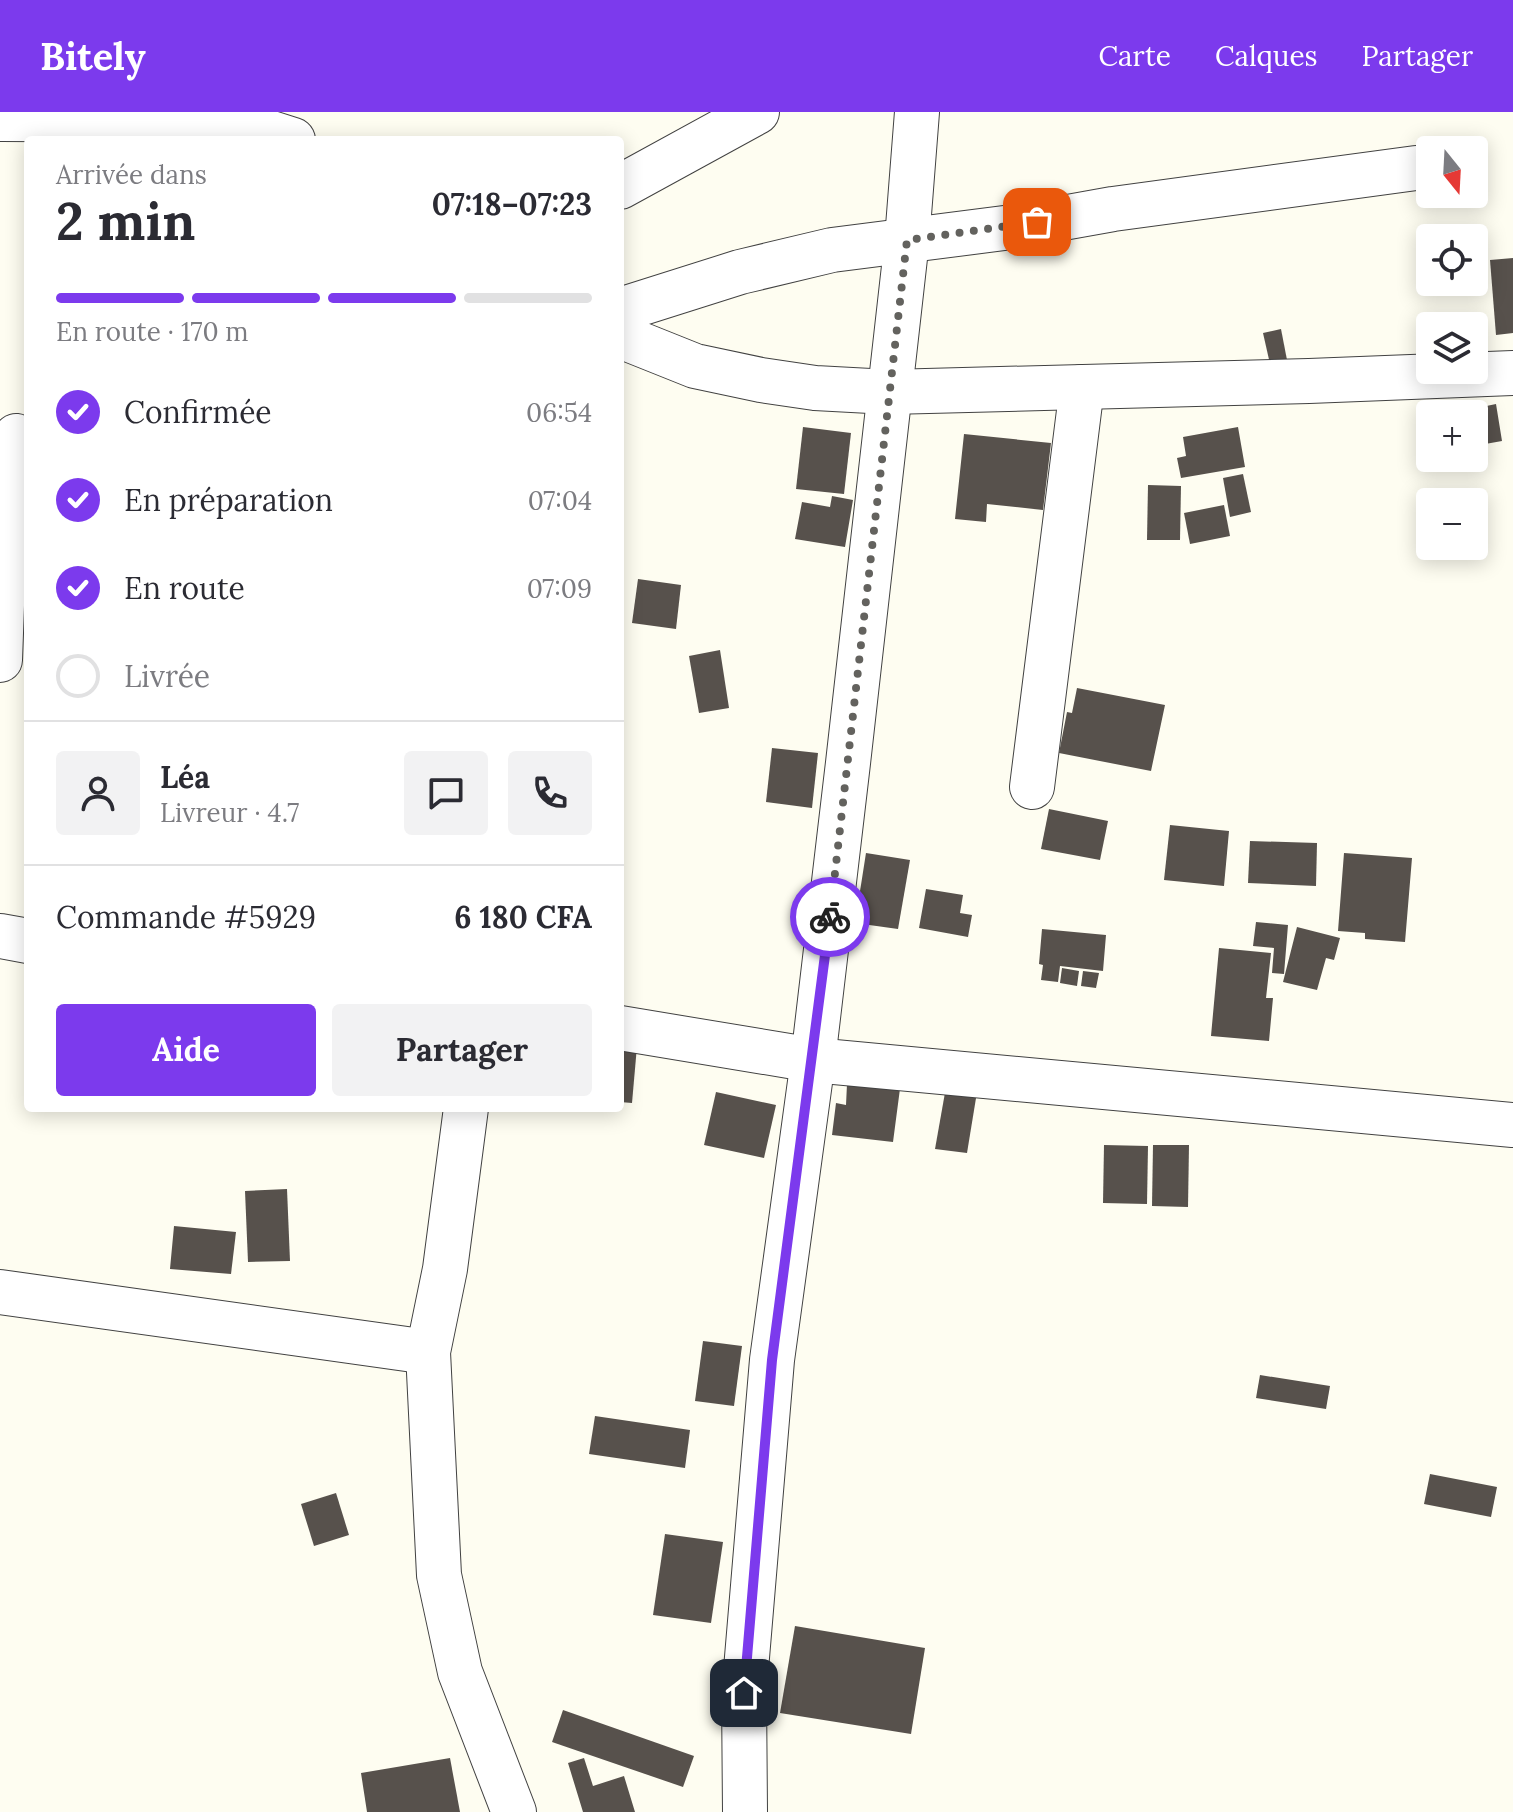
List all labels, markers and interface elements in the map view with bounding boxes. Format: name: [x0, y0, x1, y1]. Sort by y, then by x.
text: Bitely: [40, 32, 146, 80]
text: Carte: [1099, 38, 1171, 74]
text: Calques: [1215, 38, 1318, 74]
text: Partager: [1362, 38, 1473, 74]
north arrow: [1416, 136, 1488, 208]
map controls: [1416, 136, 1488, 560]
text: Arrivée dans: [56, 158, 207, 191]
text: 07:18–07:23: [432, 185, 592, 223]
text: 2 min: [56, 188, 195, 254]
pin: [1003, 188, 1071, 256]
icon: bag: [1015, 200, 1059, 244]
button: locate: [1416, 224, 1488, 296]
button: layers: [1416, 312, 1488, 384]
text: En route · 170 m: [56, 315, 249, 348]
icon: check: [56, 390, 100, 434]
text: Confirmée: [124, 393, 272, 431]
text: 06:54: [526, 396, 592, 429]
button: +: [1416, 400, 1488, 472]
icon: check: [56, 478, 100, 522]
text: En préparation: [124, 481, 333, 519]
text: 07:04: [528, 484, 592, 517]
button: −: [1416, 488, 1488, 560]
icon: check: [56, 566, 100, 610]
text: En route: [124, 569, 245, 607]
text: 07:09: [527, 572, 592, 605]
text: Livrée: [124, 657, 210, 695]
button: person: [56, 751, 140, 835]
button: chat: [404, 751, 488, 835]
button: phone: [508, 751, 592, 835]
text: Léa: [160, 758, 210, 796]
text: Livreur · 4.7: [160, 796, 299, 829]
courier: [790, 877, 870, 957]
icon: bike: [808, 895, 852, 939]
text: Commande #5929: [56, 898, 316, 936]
text: 6 180 CFA: [454, 898, 592, 936]
button: Aide: [56, 1004, 316, 1096]
button: Partager: [332, 1004, 592, 1096]
pin: [710, 1659, 778, 1727]
icon: home: [722, 1671, 766, 1715]

